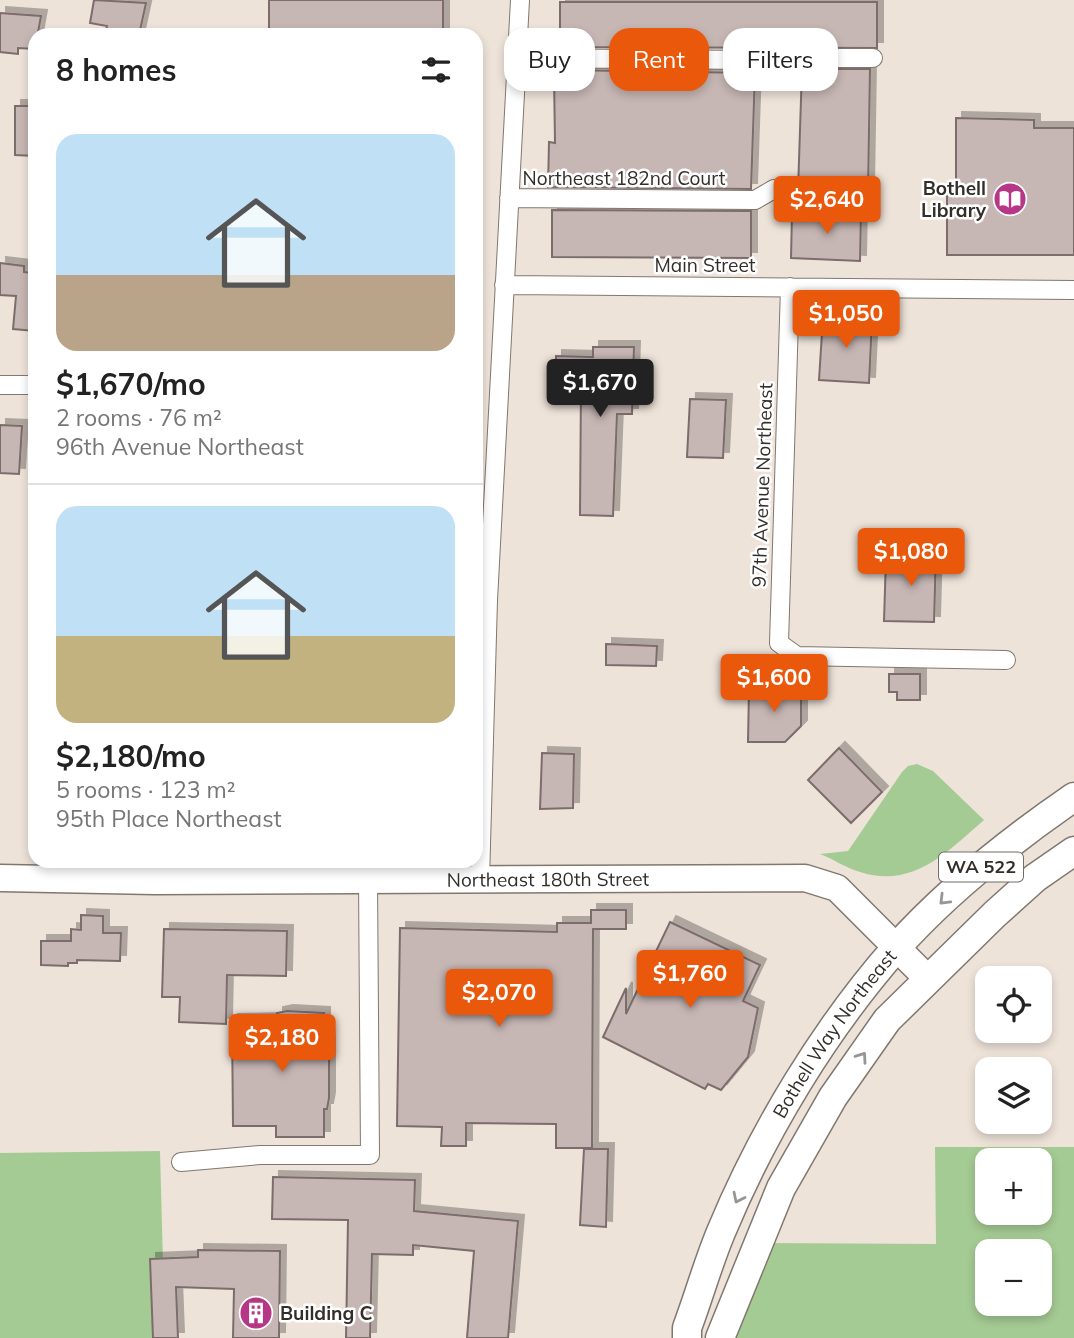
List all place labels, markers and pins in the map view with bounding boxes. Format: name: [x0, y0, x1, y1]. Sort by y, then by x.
pin: $2,640: [770, 176, 884, 236]
place label: Bothell Library: [921, 176, 987, 222]
library icon: Bothell Library: [991, 180, 1029, 218]
pin: $1,050: [789, 290, 903, 350]
pin: $1,670: [543, 360, 657, 419]
pin: $1,080: [854, 528, 968, 588]
pin: $1,600: [717, 654, 831, 714]
pin: $1,760: [633, 950, 747, 1010]
pin: $2,070: [442, 970, 556, 1029]
pin: $2,180: [225, 1014, 339, 1074]
building icon: Building C: [237, 1294, 275, 1332]
place label: Building C: [280, 1301, 373, 1325]

